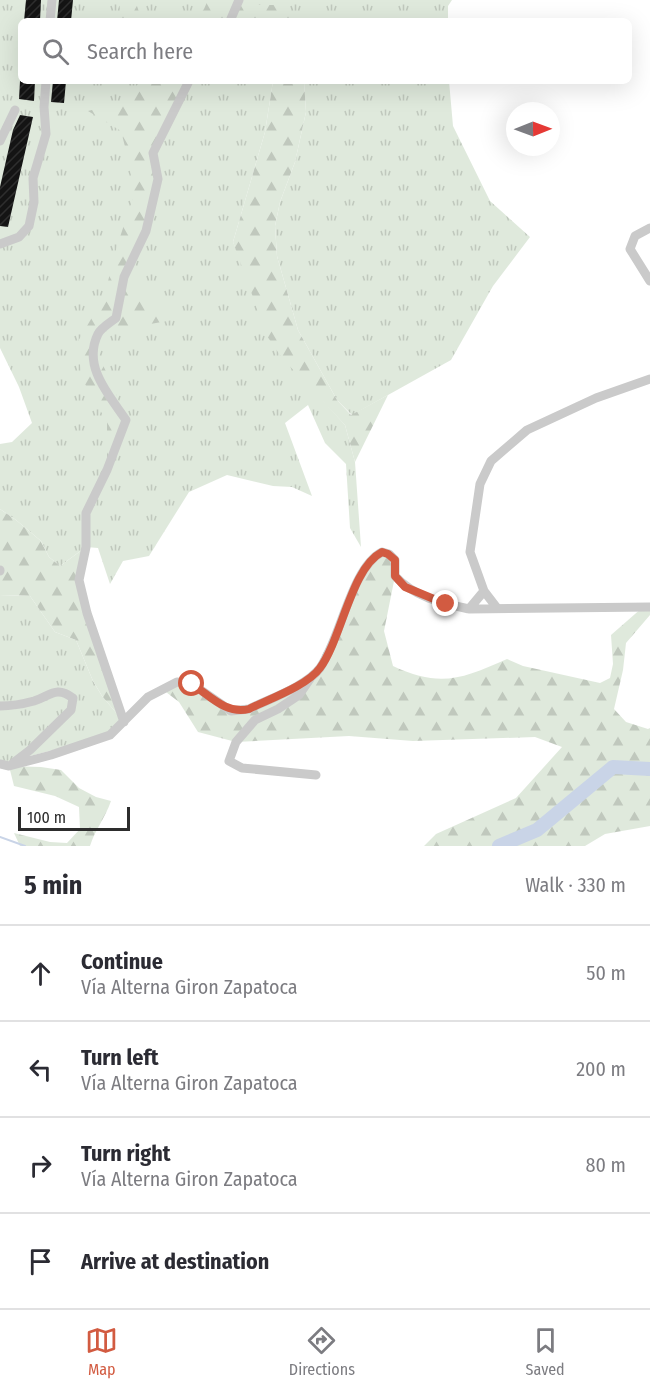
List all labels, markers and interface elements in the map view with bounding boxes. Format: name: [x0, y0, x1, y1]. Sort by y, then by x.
search box: [18, 18, 632, 84]
icon: search: [39, 35, 72, 68]
text: Search here: [87, 38, 193, 65]
north arrow: [506, 102, 560, 156]
route end: [432, 590, 458, 616]
route start: [178, 670, 204, 696]
scale bar: [18, 804, 130, 832]
text: 100 m: [27, 808, 66, 827]
text: 5 min: [24, 870, 82, 901]
text: Walk · 330 m: [525, 873, 626, 897]
text: Continue: [81, 948, 163, 975]
icon: ahead: [24, 957, 57, 990]
text: 50 m: [586, 961, 626, 985]
text: Vía Alterna Giron Zapatoca: [81, 975, 298, 999]
text: Turn left: [81, 1044, 159, 1071]
icon: left: [24, 1053, 57, 1086]
text: 200 m: [576, 1057, 626, 1081]
text: Vía Alterna Giron Zapatoca: [81, 1071, 298, 1095]
text: Turn right: [81, 1140, 170, 1167]
icon: right: [24, 1149, 57, 1182]
text: 80 m: [586, 1153, 626, 1177]
text: Vía Alterna Giron Zapatoca: [81, 1167, 298, 1191]
icon: arrive: [24, 1245, 57, 1278]
text: Arrive at destination: [81, 1248, 269, 1275]
tab: Map: [85, 1324, 118, 1379]
tab: Directions: [289, 1324, 355, 1379]
tab: Saved: [526, 1324, 565, 1379]

